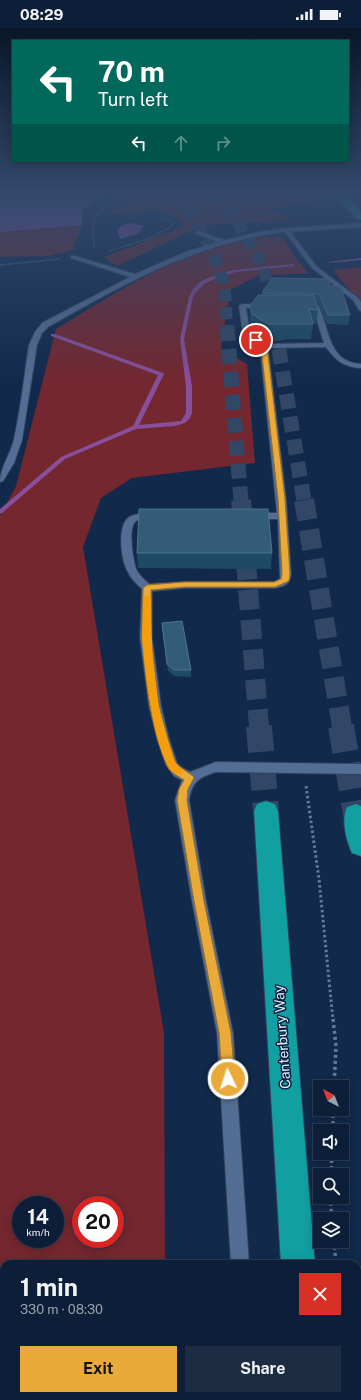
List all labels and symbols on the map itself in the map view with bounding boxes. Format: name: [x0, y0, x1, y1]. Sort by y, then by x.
pin: [239, 323, 273, 357]
street label: Canterbury Way: [270, 984, 294, 1090]
position arrow: [207, 1058, 249, 1100]
north arrow: [313, 1080, 349, 1116]
speed limit sign: 20: [72, 1196, 124, 1248]

